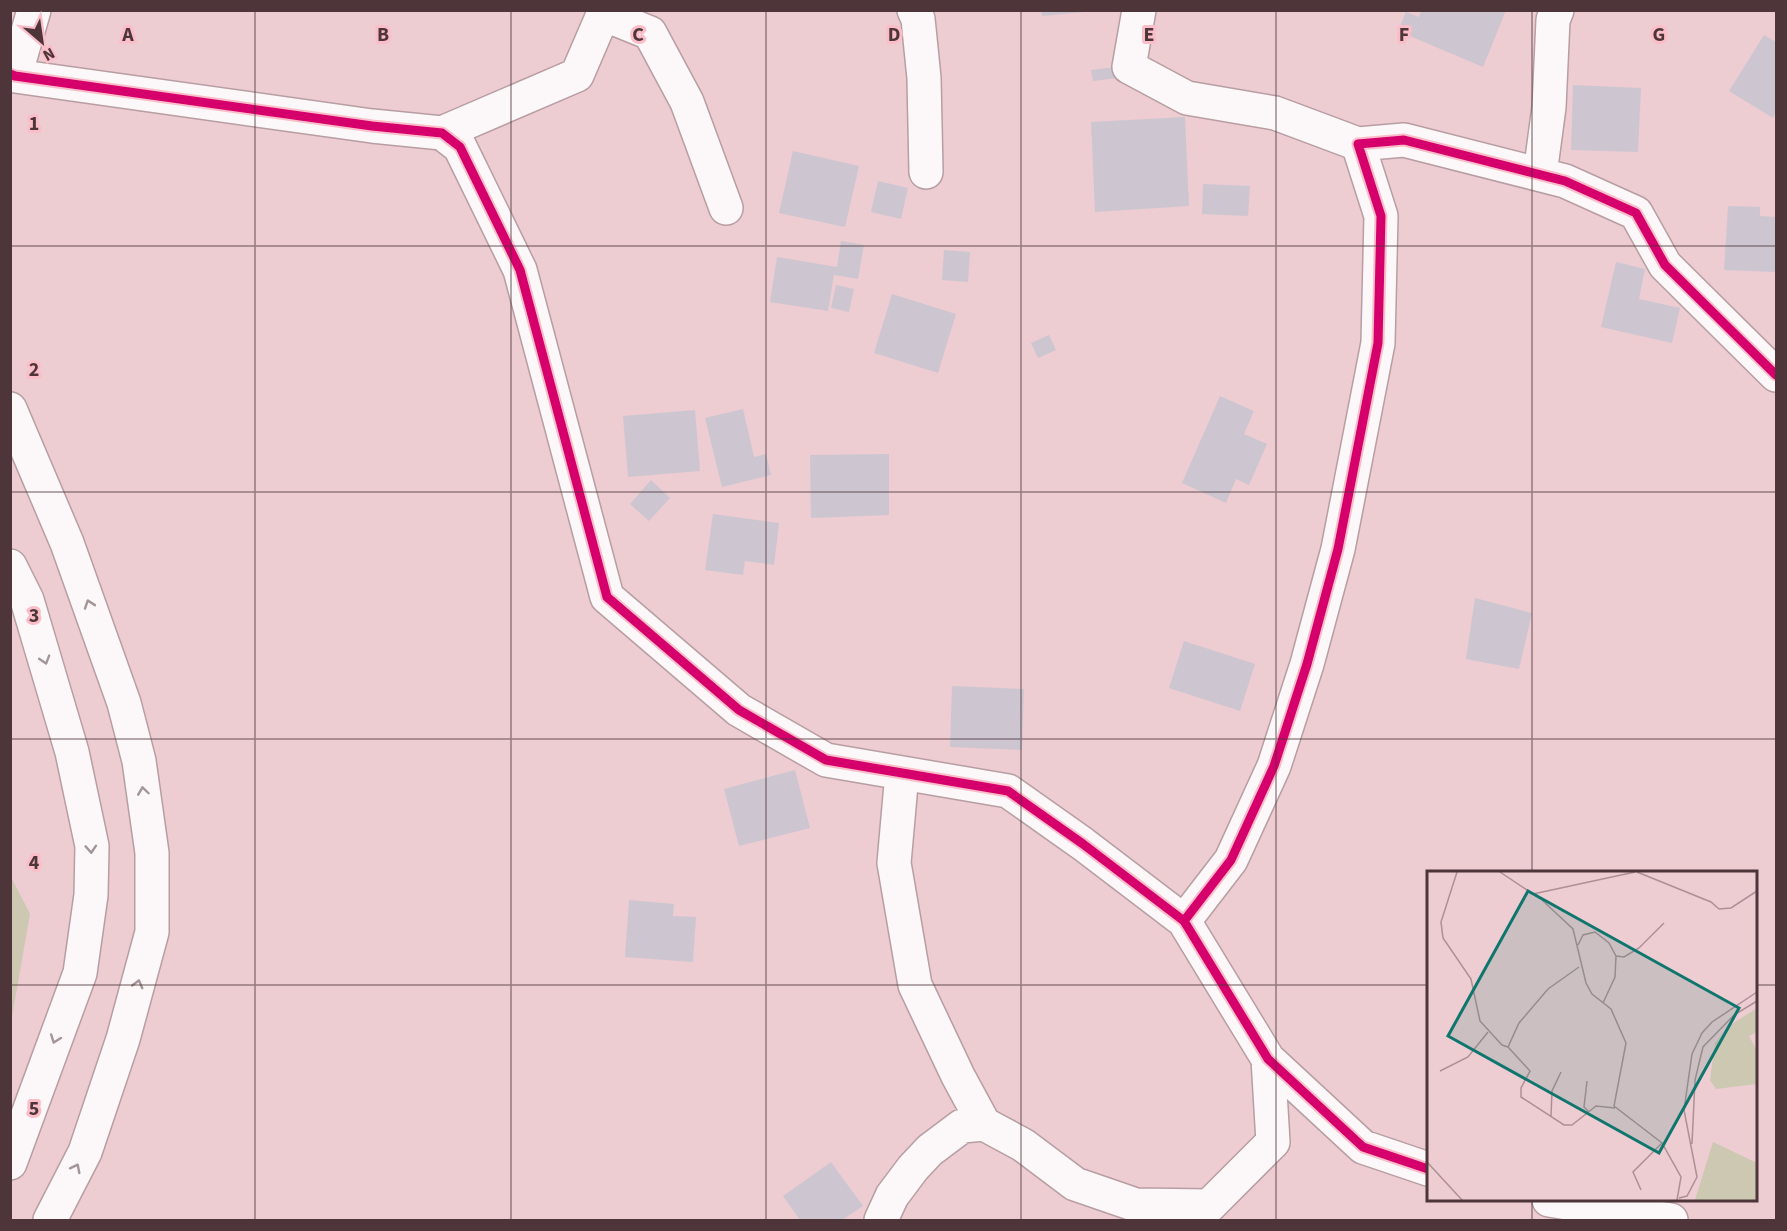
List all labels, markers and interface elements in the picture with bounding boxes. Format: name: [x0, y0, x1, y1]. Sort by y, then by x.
north arrow: [12, 12, 72, 72]
text: A: [121, 21, 134, 49]
text: B: [377, 21, 389, 49]
text: C: [632, 21, 644, 49]
text: D: [888, 21, 900, 49]
text: E: [1144, 21, 1154, 49]
text: F: [1399, 21, 1409, 49]
text: G: [1653, 21, 1665, 49]
text: N: [39, 42, 59, 66]
text: 1: [29, 110, 39, 138]
text: 2: [29, 356, 39, 384]
one-way arrow: [83, 600, 96, 610]
text: 3: [29, 602, 39, 630]
one-way arrow: [38, 654, 50, 665]
one-way arrow: [138, 786, 150, 796]
one-way arrow: [84, 845, 97, 854]
text: 4: [29, 849, 40, 877]
inset map: [1427, 871, 1757, 1201]
one-way arrow: [131, 979, 143, 989]
one-way arrow: [50, 1033, 63, 1044]
text: 5: [29, 1095, 39, 1123]
one-way arrow: [69, 1164, 81, 1175]

